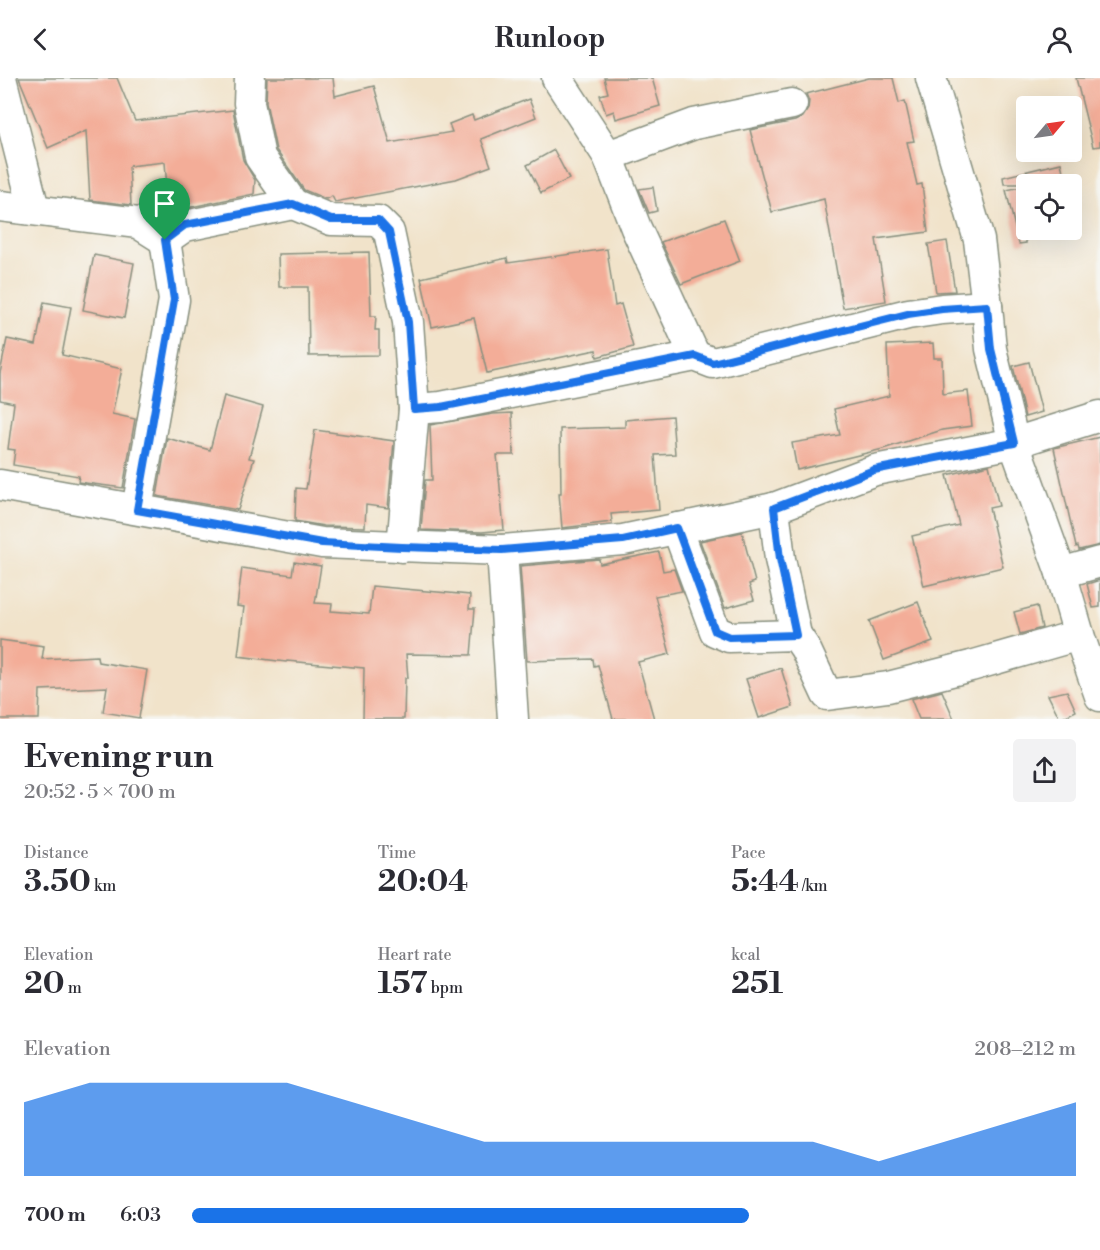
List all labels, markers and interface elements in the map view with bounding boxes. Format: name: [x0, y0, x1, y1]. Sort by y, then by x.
text: Runloop: [495, 22, 605, 56]
icon: back: [24, 23, 57, 56]
icon: person: [1043, 23, 1076, 56]
north arrow: [1016, 96, 1082, 162]
map controls: [1016, 96, 1082, 240]
button: locate: [1016, 174, 1082, 240]
pin: [139, 178, 190, 240]
icon: arrive: [148, 187, 181, 220]
text: Evening run: [24, 737, 213, 778]
button: share: [1013, 739, 1076, 802]
text: 20:52 · 5 × 700 m: [24, 780, 176, 805]
text: Distance: [24, 843, 89, 863]
text: Time: [378, 843, 416, 863]
text: Pace: [731, 843, 766, 863]
text: 3.50: [24, 863, 91, 901]
text: 20:04: [378, 863, 468, 901]
text: 5:44: [731, 863, 799, 901]
text: km: [91, 876, 116, 896]
text: /km: [799, 876, 828, 896]
text: Elevation: [24, 945, 93, 965]
text: Heart rate: [378, 945, 452, 965]
text: kcal: [731, 945, 760, 965]
text: 20: [24, 965, 65, 1003]
text: 157: [378, 965, 427, 1003]
text: 251: [731, 965, 783, 1003]
text: m: [65, 978, 82, 998]
text: bpm: [427, 978, 463, 998]
text: Elevation: [24, 1037, 111, 1062]
text: 208–212 m: [975, 1037, 1076, 1062]
text: 700 m: [24, 1203, 86, 1228]
text: 6:03: [120, 1203, 161, 1228]

